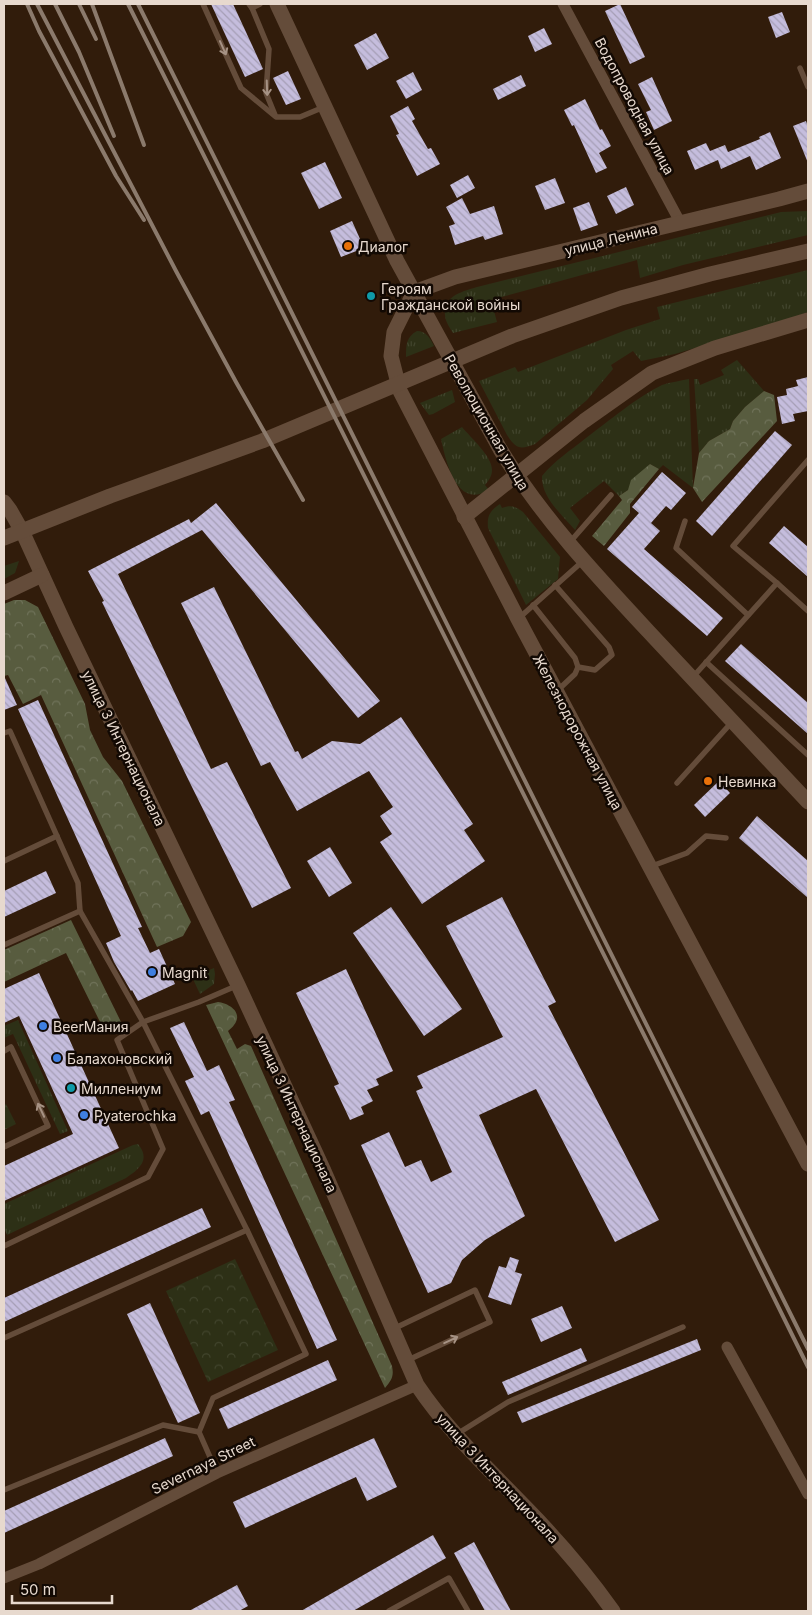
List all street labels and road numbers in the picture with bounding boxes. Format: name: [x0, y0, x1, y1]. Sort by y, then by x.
street label: Водопроводная улица: [592, 35, 678, 177]
street label: улица Ленина: [563, 219, 659, 259]
street label: Революционная улица: [441, 351, 533, 493]
street label: Железнодорожная улица: [530, 651, 626, 813]
street label: улица 3 Интернационала: [79, 667, 169, 829]
street label: улица 3 Интернационала: [253, 1033, 341, 1195]
street label: улица 3 Интернационала: [433, 1410, 563, 1546]
street label: Severnaya Street: [148, 1432, 258, 1497]

